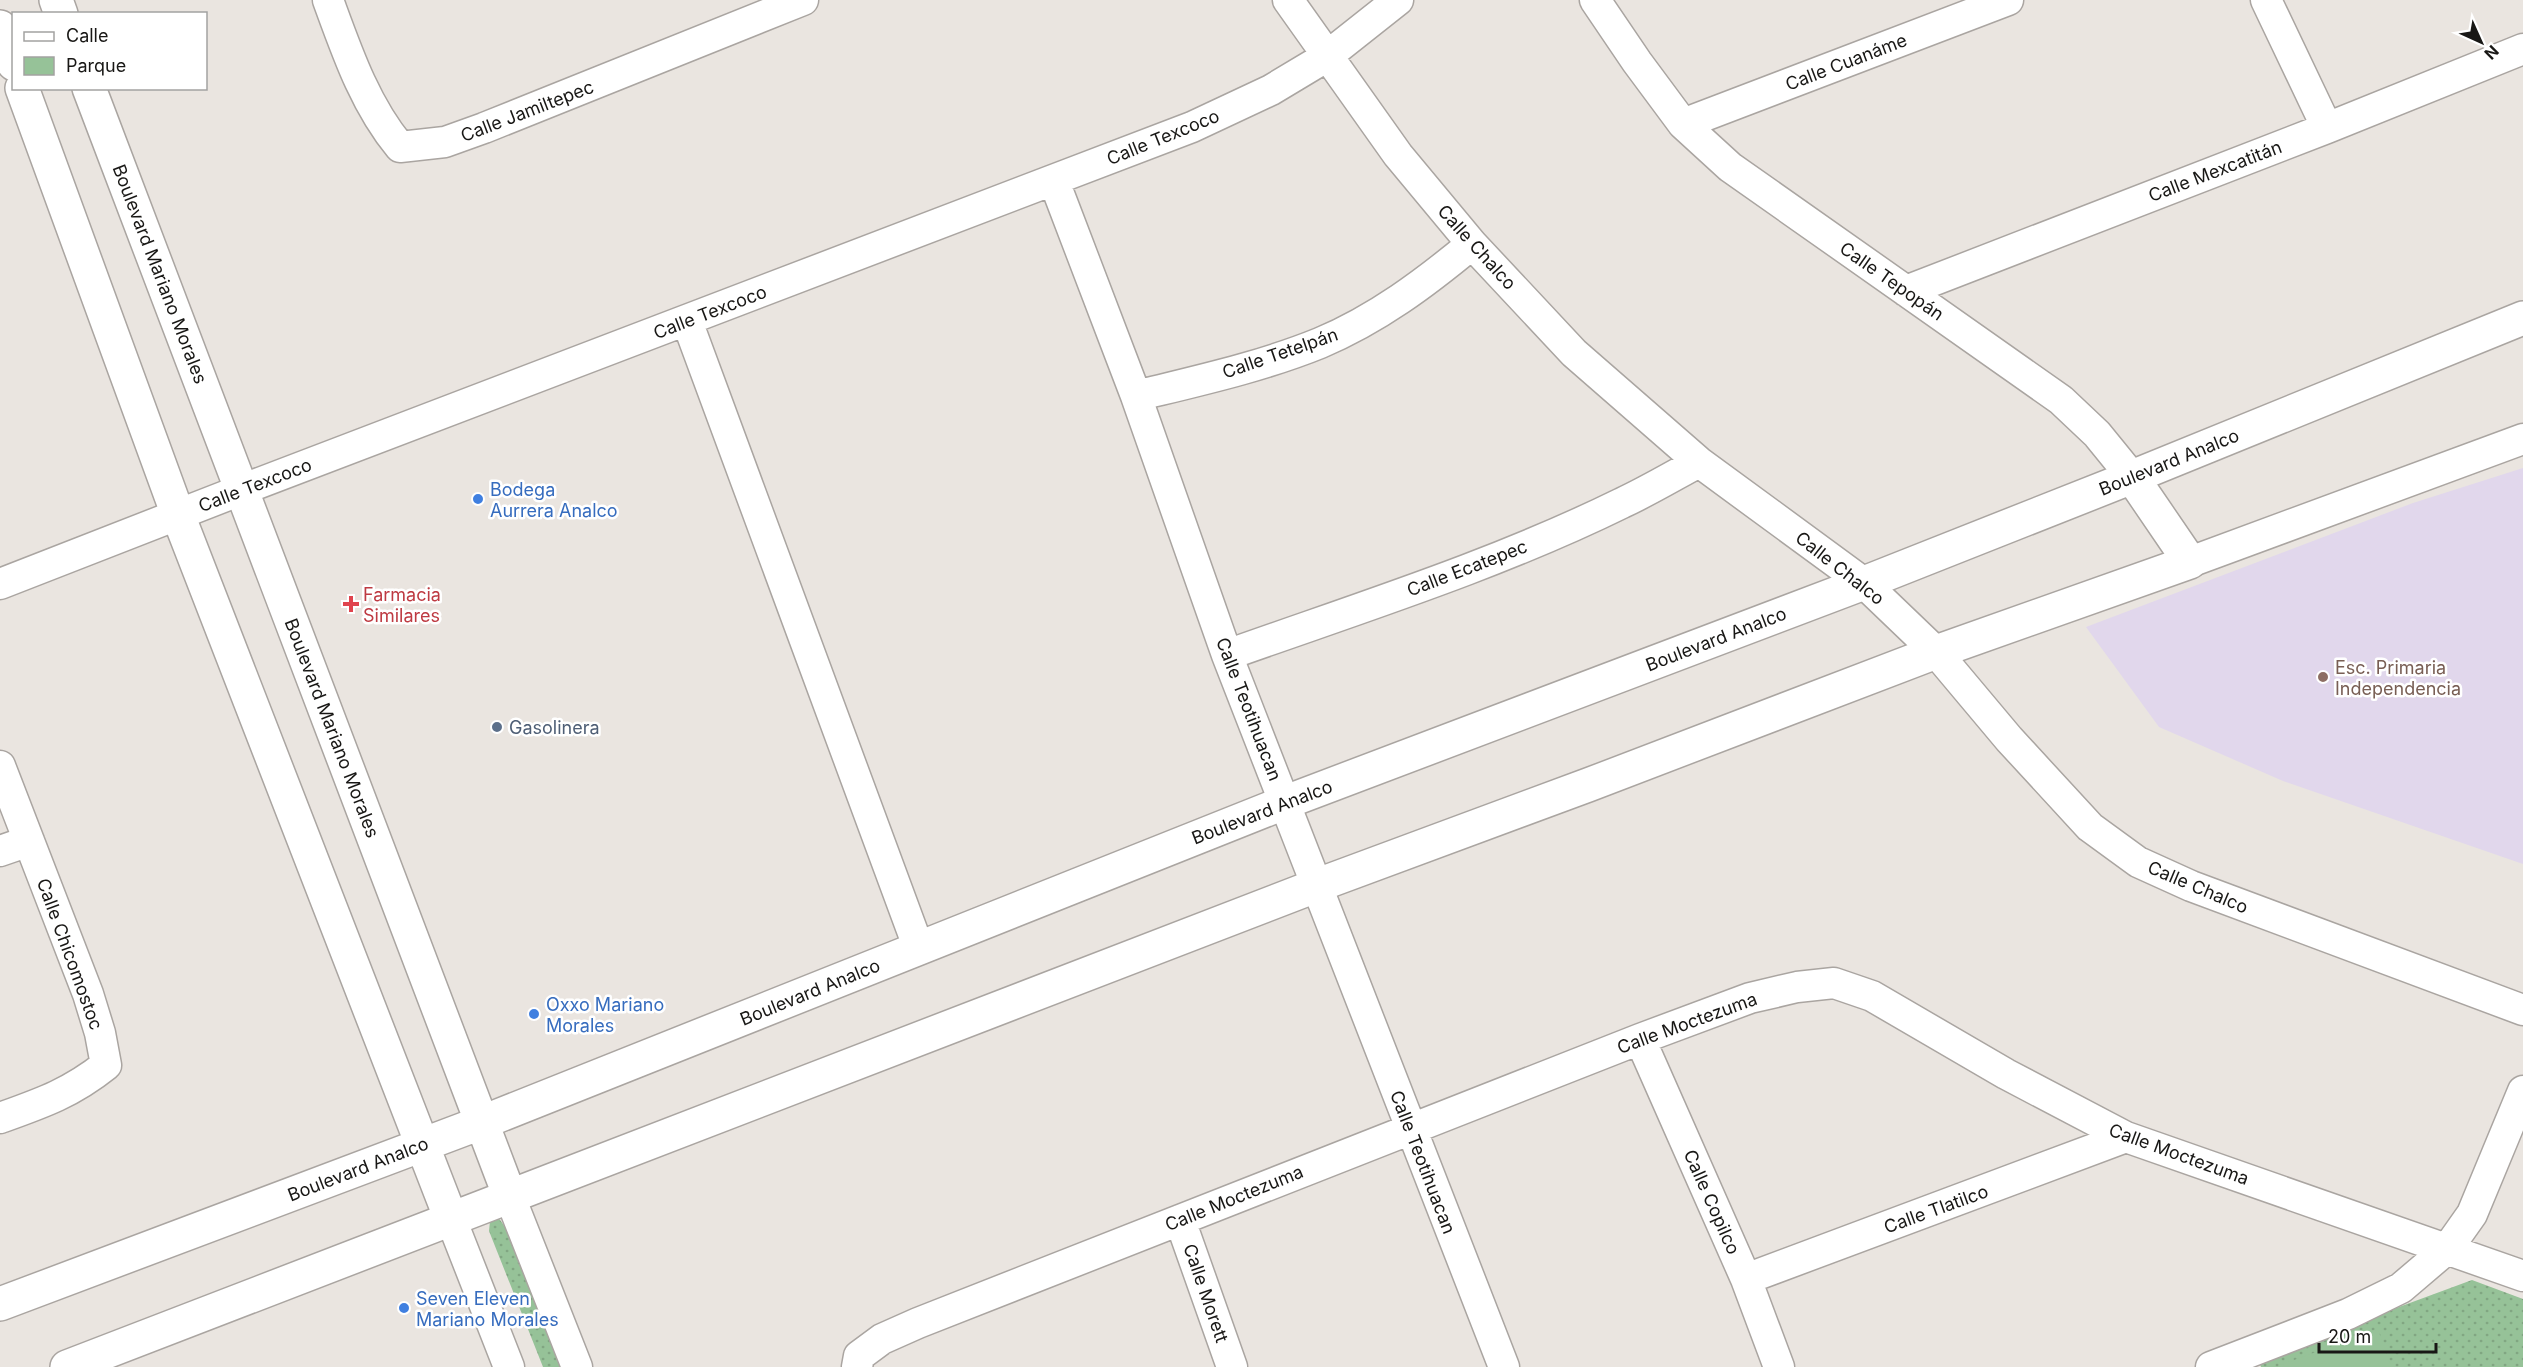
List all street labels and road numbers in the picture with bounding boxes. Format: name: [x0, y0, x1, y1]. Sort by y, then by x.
street label: Calle Cuanáme: [1782, 29, 1910, 95]
street label: Calle Jamiltepec: [458, 76, 596, 146]
street label: Calle Texcoco: [1104, 105, 1222, 169]
street label: Calle Mexcatitán: [2145, 136, 2285, 206]
street label: Boulevard Mariano Morales: [108, 161, 212, 387]
street label: Calle Chalco: [1433, 200, 1521, 294]
street label: Calle Tepopán: [1836, 237, 1948, 325]
street label: Calle Texcoco: [650, 281, 770, 343]
street label: Calle Tetelpán: [1219, 323, 1341, 383]
street label: Boulevard Analco: [2096, 424, 2242, 500]
street label: Calle Texcoco: [195, 454, 315, 516]
street label: Calle Chalco: [1791, 527, 1889, 609]
street label: Calle Ecatepec: [1404, 535, 1530, 601]
street label: Boulevard Analco: [1643, 602, 1789, 676]
street label: Boulevard Mariano Morales: [280, 615, 384, 841]
street label: Calle Teotihuacan: [1212, 634, 1286, 784]
street label: Boulevard Analco: [1189, 775, 1335, 849]
street label: Calle Chalco: [2145, 856, 2251, 918]
street label: Calle Chicomostoc: [33, 875, 107, 1033]
street label: Boulevard Analco: [737, 954, 883, 1030]
street label: Calle Moctezuma: [1614, 988, 1760, 1058]
street label: Calle Teotihuacan: [1386, 1087, 1460, 1237]
street label: Calle Moctezuma: [2106, 1119, 2252, 1189]
street label: Boulevard Analco: [285, 1132, 431, 1206]
street label: Calle Copilco: [1680, 1146, 1744, 1258]
street label: Calle Moctezuma: [1162, 1161, 1306, 1235]
street label: Calle Tlatilco: [1881, 1180, 1991, 1238]
street label: Calle Morett: [1179, 1241, 1233, 1345]

